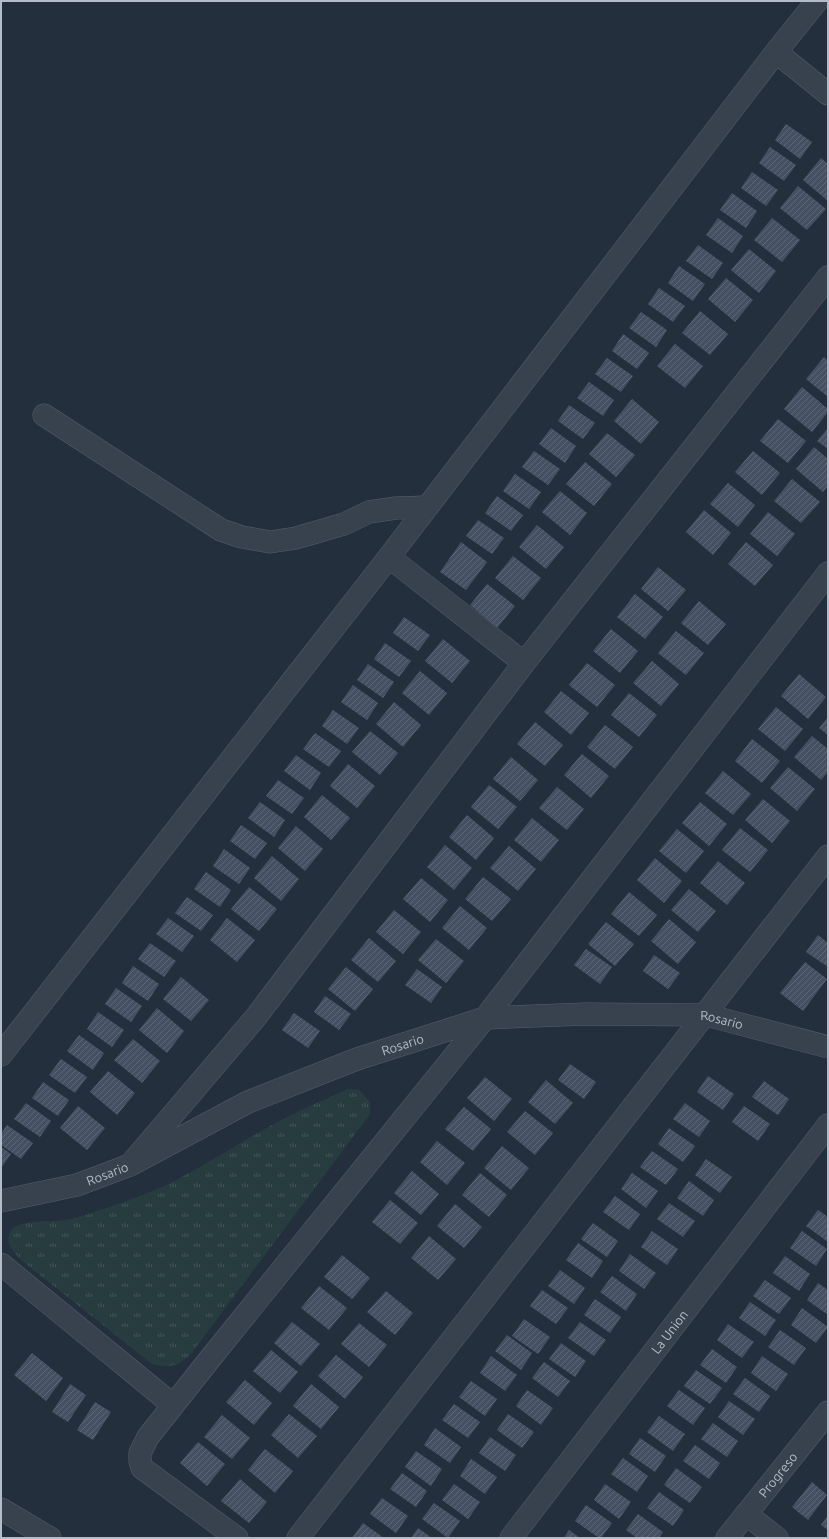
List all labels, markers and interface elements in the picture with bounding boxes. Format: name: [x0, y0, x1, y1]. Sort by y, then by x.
street label: Rosario: [700, 1008, 745, 1031]
street label: Rosario: [380, 1031, 425, 1058]
street label: Rosario: [84, 1159, 130, 1188]
street label: La Union: [648, 1307, 690, 1356]
street label: Progreso: [756, 1450, 800, 1500]

